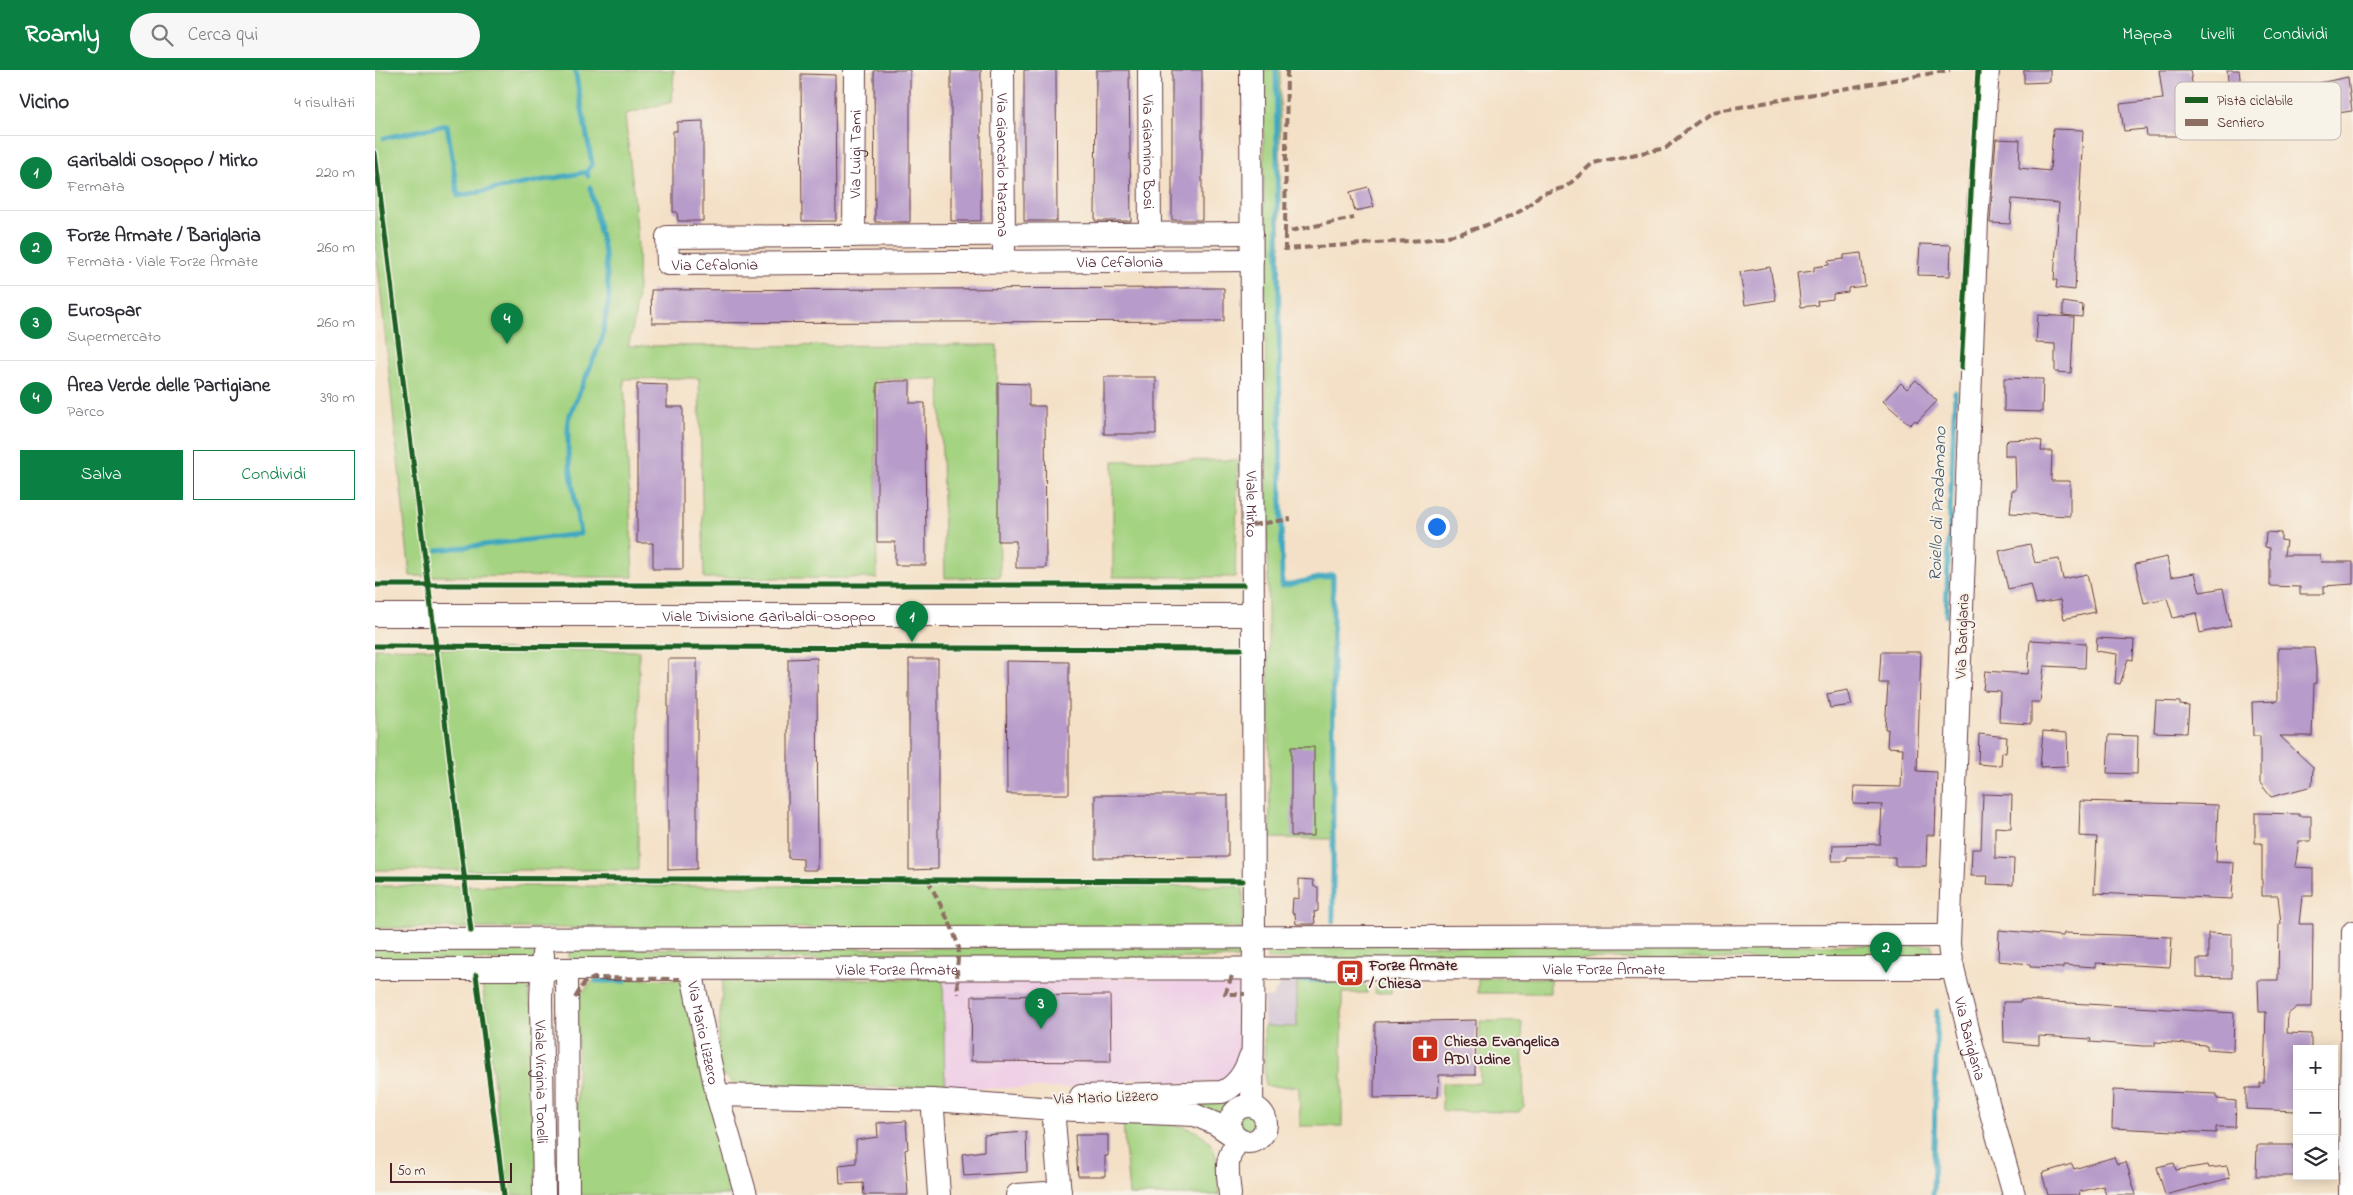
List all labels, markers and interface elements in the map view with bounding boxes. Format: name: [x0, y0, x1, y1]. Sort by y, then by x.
search box: [130, 13, 480, 58]
text: Roamly: [25, 18, 100, 53]
icon: search: [148, 21, 176, 49]
text: Cerca qui: [188, 22, 258, 49]
text: Mappa: [2122, 22, 2172, 48]
text: Livelli: [2200, 22, 2235, 48]
text: Condividi: [2263, 22, 2328, 48]
legend: [2175, 82, 2341, 140]
text: Vicino: [20, 88, 69, 118]
text: 4 risultati: [294, 91, 355, 115]
text: Pista ciclabile: [2217, 91, 2294, 112]
street label: Via Giancarlo Marzona: [989, 92, 1014, 237]
street label: Via Giannino Bosi: [1135, 94, 1160, 209]
street label: Via Luigi Tami: [844, 109, 869, 200]
text: Sentiero: [2217, 113, 2264, 134]
text: Garibaldi Osoppo / Mirko: [67, 148, 258, 175]
text: 1: [33, 161, 39, 185]
text: 220 m: [316, 161, 355, 185]
text: Fermata: [67, 175, 125, 199]
text: Forze Armate / Bariglaria: [67, 223, 261, 250]
text: 2: [32, 236, 40, 260]
text: 260 m: [317, 236, 355, 260]
text: Fermata · Viale Forze Armate: [67, 250, 258, 274]
street label: Via Cefalonia: [1076, 251, 1163, 275]
street label: Via Cefalonia: [671, 253, 758, 278]
text: Eurospar: [67, 298, 141, 325]
pin: 4: [491, 303, 523, 344]
text: 3: [33, 311, 39, 335]
text: 260 m: [317, 311, 355, 335]
text: Supermercato: [67, 325, 161, 349]
text: Area Verde delle Partigiane: [67, 373, 270, 400]
text: 4: [33, 386, 39, 410]
text: 390 m: [320, 386, 355, 410]
text: Parco: [67, 400, 104, 424]
water label: Roiello di Pradamano: [1923, 426, 1955, 582]
button: Salva: [20, 450, 183, 500]
button: Condividi: [193, 450, 355, 500]
street label: Viale Mirko: [1238, 470, 1263, 537]
your location: [1424, 514, 1450, 540]
street label: Via Bariglaria: [1949, 593, 1976, 680]
pin: 1: [896, 601, 928, 642]
street label: Viale Divisione Garibaldi-Osoppo: [662, 605, 875, 629]
pin: 2: [1870, 932, 1902, 973]
place label: Forze Armate / Chiesa: [1368, 954, 1458, 996]
bus stop icon: Forze Armate / Chiesa: [1335, 958, 1365, 988]
street label: Viale Forze Armate: [1542, 958, 1666, 982]
street label: Viale Forze Armate: [835, 959, 959, 983]
street label: Via Mario Lizzero: [679, 978, 725, 1087]
pin: 3: [1025, 988, 1057, 1029]
street label: Via Bariglaria: [1946, 994, 1991, 1084]
street label: Viale Virginia Tonelli: [527, 1019, 553, 1144]
place label: Chiesa Evangelica ADI Udine: [1444, 1030, 1560, 1072]
church icon: Chiesa Evangelica ADI Udine: [1410, 1034, 1440, 1064]
map controls: [2293, 1045, 2338, 1180]
button: +: [2293, 1045, 2338, 1090]
street label: Via Mario Lizzero: [1052, 1084, 1159, 1112]
button: −: [2293, 1090, 2338, 1135]
button: layers: [2293, 1135, 2338, 1180]
scale bar: [390, 1160, 513, 1183]
text: 50 m: [397, 1161, 425, 1182]

